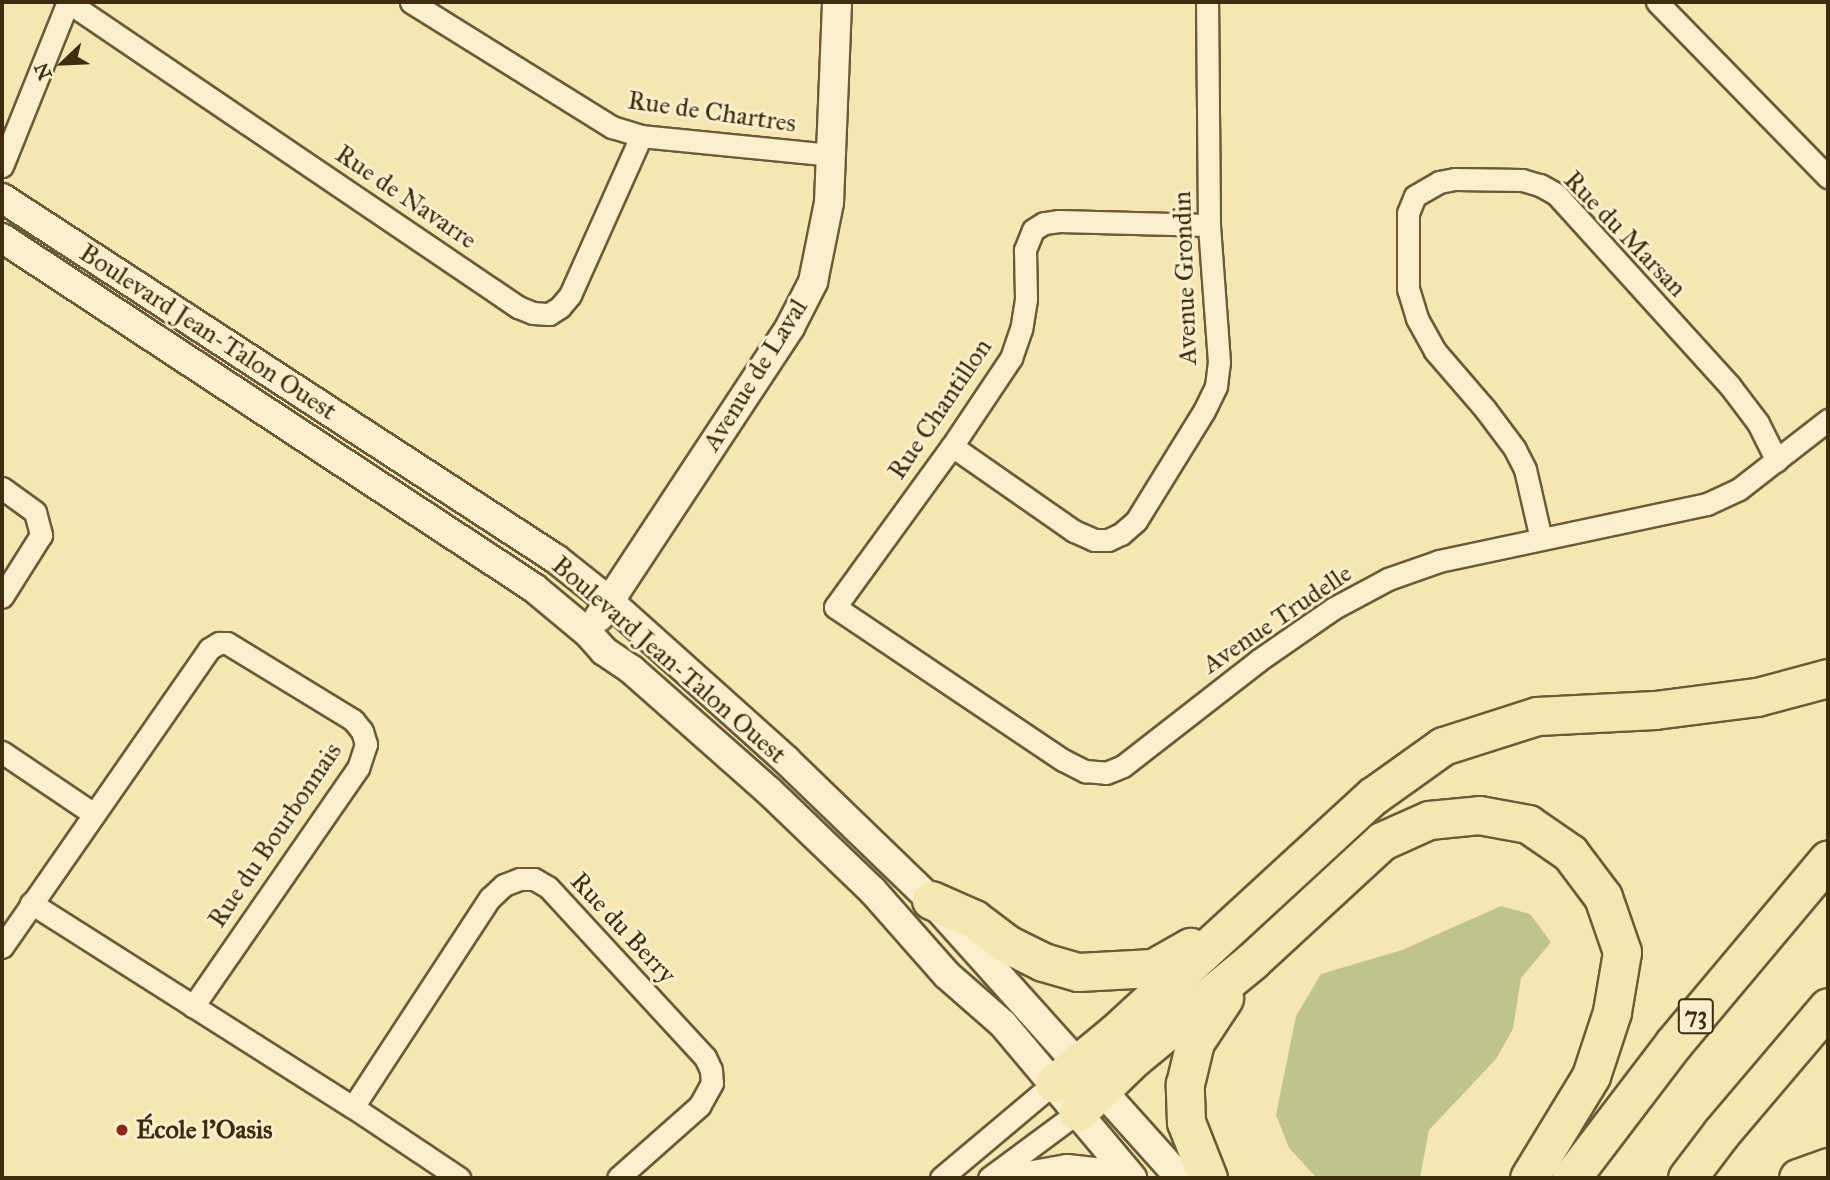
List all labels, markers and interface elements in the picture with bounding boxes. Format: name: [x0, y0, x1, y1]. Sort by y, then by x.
north arrow: [28, 28, 98, 98]
text: N: [29, 59, 57, 83]
street label: Rue de Chartres: [626, 85, 798, 139]
street label: Rue de Navarre: [329, 138, 483, 256]
street label: Rue du Marsan: [1557, 165, 1693, 303]
street label: Avenue Grondin: [1166, 191, 1204, 365]
street label: Boulevard Jean-Talon Ouest: [73, 237, 343, 427]
street label: Avenue de Laval: [696, 293, 814, 457]
street label: Rue Chantillon: [881, 333, 999, 485]
street label: Boulevard Jean-Talon Ouest: [545, 550, 793, 770]
street label: Avenue Trudelle: [1196, 558, 1358, 680]
street label: Rue du Bourbonnais: [202, 736, 348, 934]
street label: Rue du Berry: [564, 866, 682, 990]
road number: 73: [1677, 996, 1715, 1036]
place label: École l'Oasis: [136, 1114, 273, 1146]
marker: École l'Oasis: [114, 1122, 130, 1138]

